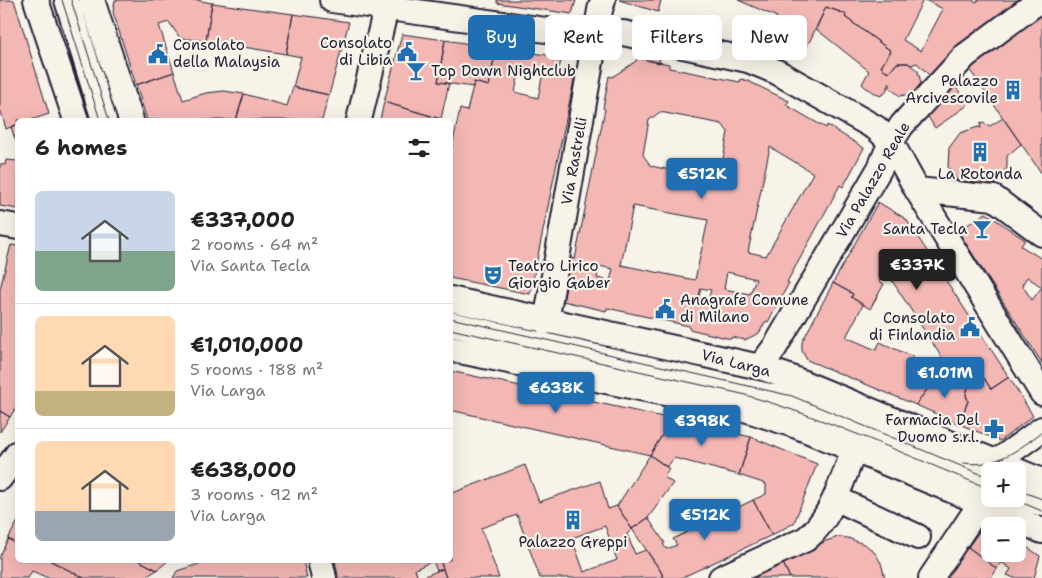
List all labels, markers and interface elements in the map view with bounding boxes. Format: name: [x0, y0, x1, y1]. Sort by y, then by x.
chip: Buy: [468, 15, 535, 60]
chip: Rent: [545, 15, 622, 60]
chip: Filters: [632, 15, 722, 60]
chip: New: [732, 15, 807, 60]
place label: Consolato di Libia: [320, 33, 393, 70]
place label: Consolato della Malaysia: [173, 35, 281, 72]
public building icon: Consolato di Libia: [396, 41, 418, 63]
public building icon: Consolato della Malaysia: [147, 43, 169, 65]
bar icon: Top Down Nightclub: [405, 60, 427, 82]
place label: Top Down Nightclub: [431, 61, 576, 81]
place label: Palazzo Arcivescovile: [905, 71, 998, 108]
building icon: Palazzo Arcivescovile: [1002, 79, 1024, 101]
street label: Via Rastrelli: [556, 115, 592, 207]
street label: Via Palazzo Reale: [832, 118, 914, 242]
text: 6 homes: [35, 134, 127, 162]
icon: filters: [405, 134, 433, 162]
building icon: La Rotonda: [969, 141, 991, 163]
pin: €512K: [667, 158, 737, 200]
text: €512K: [677, 163, 727, 184]
place label: La Rotonda: [938, 164, 1023, 184]
text: €337,000: [190, 206, 295, 234]
icon: home: [75, 211, 135, 271]
bar icon: Santa Tecla: [971, 218, 993, 240]
place label: Santa Tecla: [883, 219, 968, 239]
text: 2 rooms · 64 m²: [190, 234, 318, 255]
pin: €337K: [882, 248, 952, 291]
text: €337K: [890, 254, 944, 275]
text: Via Santa Tecla: [190, 255, 310, 276]
place label: Teatro Lirico Giorgio Gaber: [508, 256, 611, 293]
theatre icon: Teatro Lirico Giorgio Gaber: [482, 264, 504, 286]
place label: Anagrafe Comune di Milano: [680, 290, 809, 327]
public building icon: Anagrafe Comune di Milano: [654, 298, 676, 320]
place label: Consolato di Finlandia: [869, 308, 956, 345]
public building icon: Consolato di Finlandia: [959, 316, 981, 338]
text: €1,010,000: [190, 331, 303, 359]
icon: home: [75, 336, 135, 396]
street label: Via Larga: [699, 345, 773, 381]
pin: €1.01M: [904, 356, 986, 399]
text: 5 rooms · 188 m²: [190, 359, 323, 380]
text: €1.01M: [917, 362, 973, 383]
pin: €638K: [521, 372, 591, 414]
text: €638K: [528, 377, 584, 398]
text: Via Larga: [190, 380, 265, 401]
pin: €398K: [667, 404, 737, 447]
text: €398K: [674, 410, 730, 431]
place label: Farmacia Del Duomo s.r.l.: [885, 410, 979, 447]
pharmacy icon: Farmacia Del Duomo s.r.l.: [983, 418, 1005, 440]
text: €638,000: [190, 456, 297, 484]
icon: home: [75, 461, 135, 521]
map controls: [981, 462, 1026, 562]
button: +: [981, 462, 1026, 507]
text: 3 rooms · 92 m²: [190, 484, 318, 505]
pin: €512K: [670, 498, 740, 541]
text: €512K: [680, 504, 730, 525]
text: Via Larga: [190, 505, 265, 526]
building icon: Palazzo Greppi: [562, 509, 584, 531]
button: −: [981, 517, 1026, 562]
place label: Palazzo Greppi: [518, 532, 628, 552]

